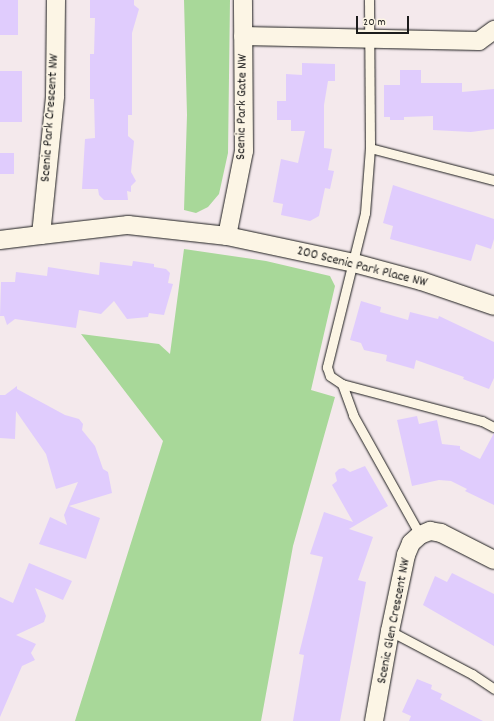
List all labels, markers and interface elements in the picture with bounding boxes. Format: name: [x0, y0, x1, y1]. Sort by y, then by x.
scale bar: [358, 8, 411, 34]
text: 20 m: [363, 14, 386, 31]
street label: Scenic Park Crescent NW: [37, 53, 63, 183]
street label: Scenic Park Gate NW: [233, 54, 251, 160]
street label: 200 Scenic Park Place NW: [295, 243, 429, 291]
street label: Scenic Glen Crescent NW: [374, 557, 414, 685]

